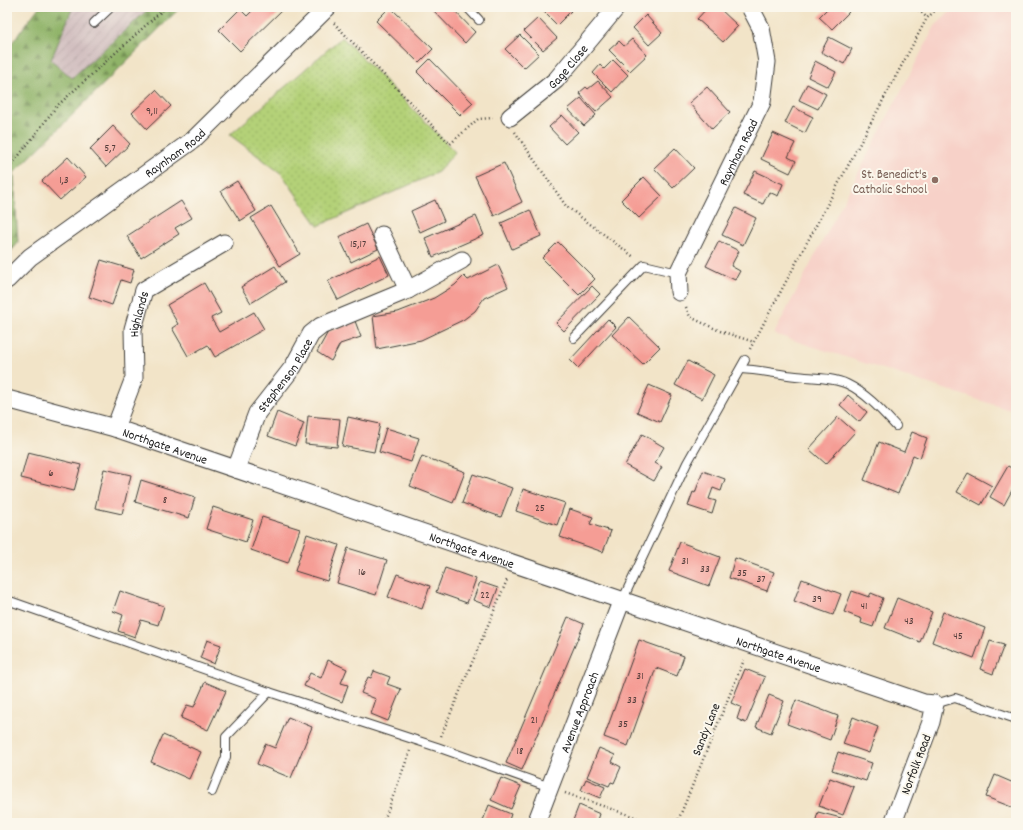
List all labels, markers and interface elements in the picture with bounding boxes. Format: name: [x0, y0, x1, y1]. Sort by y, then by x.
street label: Gage Close: [545, 41, 594, 95]
house number: 9,11: [146, 104, 158, 120]
street label: Raynham Road: [715, 116, 764, 189]
street label: Raynham Road: [142, 125, 211, 184]
house number: 5,7: [104, 141, 116, 157]
place label: St. Benedict's Catholic School: [853, 166, 927, 200]
house number: 1,3: [59, 173, 69, 189]
marker: St. Benedict's Catholic School: [930, 175, 940, 185]
house number: 15,17: [350, 237, 366, 253]
street label: Highlands: [126, 289, 155, 337]
street label: Stephenson Place: [254, 335, 319, 417]
street label: Northgate Avenue: [119, 424, 210, 471]
house number: 6: [48, 466, 54, 482]
house number: 8: [163, 493, 167, 509]
house number: 25: [535, 501, 545, 517]
street label: Northgate Avenue: [426, 528, 517, 575]
house number: 31: [681, 554, 689, 570]
house number: 33: [700, 562, 710, 578]
house number: 16: [358, 565, 366, 581]
house number: 35: [737, 566, 747, 582]
house number: 37: [756, 572, 766, 588]
house number: 22: [480, 588, 490, 604]
house number: 39: [812, 592, 822, 608]
house number: 41: [861, 599, 867, 615]
house number: 43: [904, 614, 914, 630]
house number: 45: [953, 629, 963, 645]
street label: Northgate Avenue: [733, 633, 823, 679]
street label: Avenue Approach: [557, 669, 605, 756]
house number: 31: [636, 669, 644, 685]
house number: 33: [627, 693, 637, 709]
street label: Sandy Lane: [688, 700, 727, 759]
house number: 21: [530, 713, 538, 729]
house number: 35: [618, 717, 628, 733]
street label: Norfolk Road: [897, 732, 938, 798]
house number: 18: [517, 744, 523, 760]

